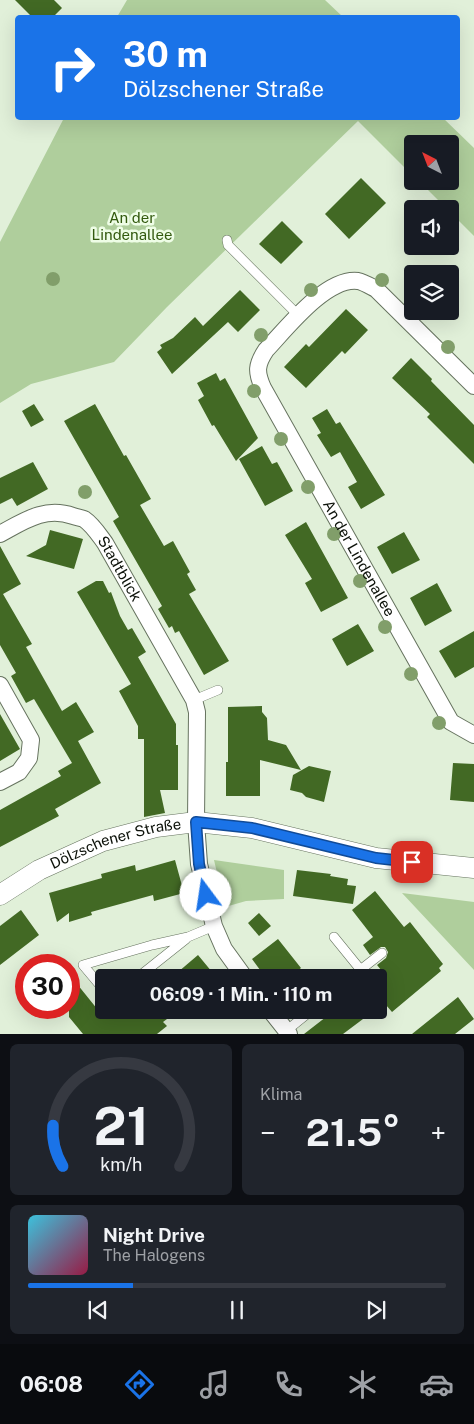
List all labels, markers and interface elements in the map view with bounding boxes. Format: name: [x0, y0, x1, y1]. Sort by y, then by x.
text: 30 m: [123, 34, 208, 75]
icon: right: [40, 35, 105, 100]
text: Dölzschener Straße: [123, 76, 324, 102]
north arrow: [404, 135, 459, 190]
map controls: [404, 135, 459, 320]
button: sound: [404, 200, 459, 255]
park label: An der Lindenallee: [92, 209, 172, 243]
button: layers: [404, 265, 459, 320]
street label: An der Lindenallee: [320, 497, 399, 619]
street label: Stadtblick: [95, 532, 145, 604]
street label: Dölzschener Straße: [47, 815, 182, 872]
pin: [391, 841, 433, 883]
icon: arrive: [398, 848, 426, 876]
position arrow: [179, 868, 231, 920]
speed limit sign: 30: [15, 954, 80, 1019]
text: 06:09 · 1 Min. · 110 m: [150, 983, 332, 1005]
text: Klima: [260, 1085, 302, 1104]
text: 21: [93, 1096, 149, 1157]
text: 21.5°: [306, 1110, 400, 1155]
text: −: [260, 1116, 276, 1149]
text: +: [430, 1116, 446, 1149]
text: km/h: [100, 1154, 142, 1175]
text: Night Drive: [103, 1224, 205, 1246]
text: The Halogens: [103, 1246, 205, 1265]
icon: previous: [84, 1296, 112, 1324]
icon: pause: [223, 1296, 251, 1324]
icon: next: [362, 1296, 390, 1324]
icon: directions: [122, 1367, 157, 1402]
icon: music: [197, 1367, 232, 1402]
icon: phone: [271, 1367, 306, 1402]
icon: climate: [345, 1367, 380, 1402]
icon: car: [419, 1367, 454, 1402]
text: 06:08: [20, 1371, 83, 1397]

